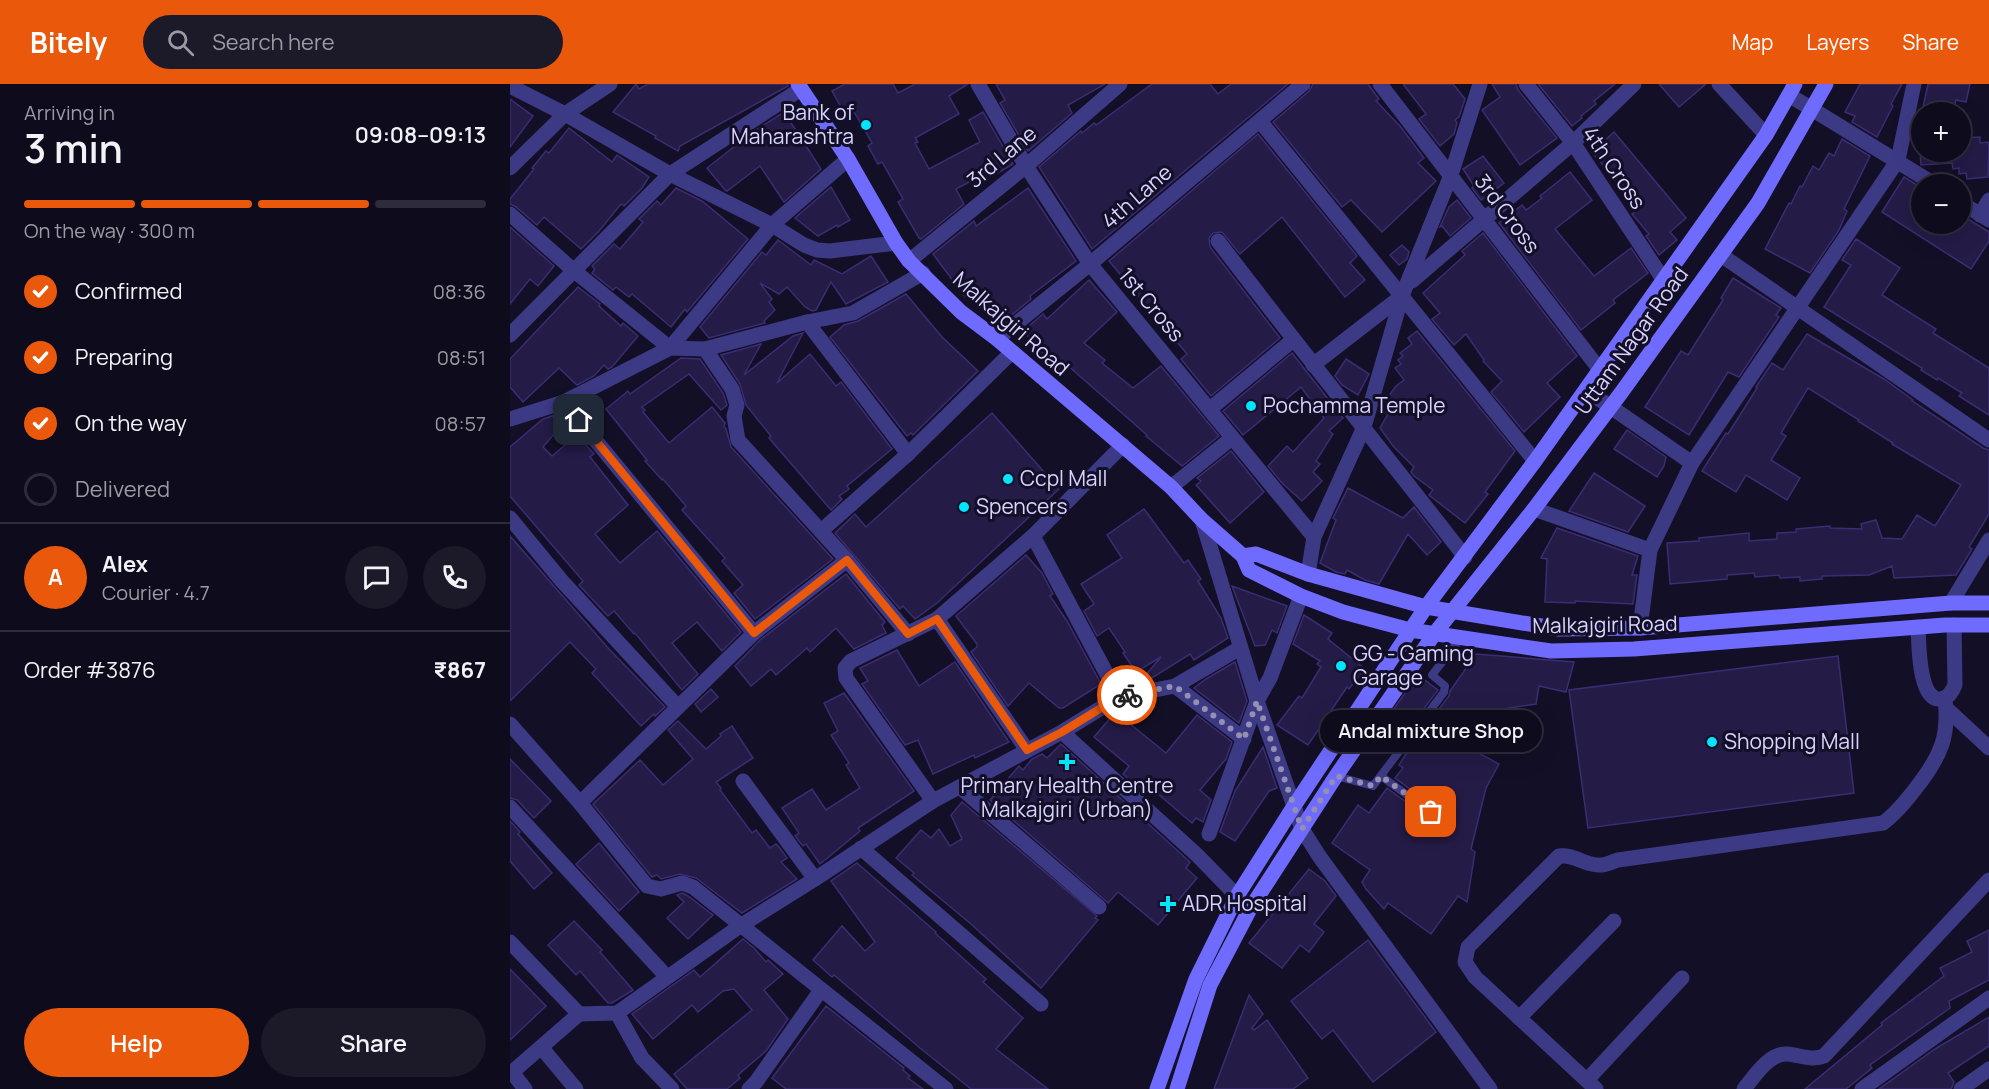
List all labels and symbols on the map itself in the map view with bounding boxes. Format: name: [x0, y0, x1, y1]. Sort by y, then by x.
place label: Bank of Maharashtra: [731, 98, 855, 150]
marker: Bank of Maharashtra: [859, 118, 873, 132]
street label: 3rd Lane: [961, 119, 1042, 194]
street label: 4th Cross: [1577, 121, 1653, 214]
street label: 4th Lane: [1095, 158, 1177, 235]
street label: 3rd Cross: [1469, 168, 1547, 259]
street label: 1st Cross: [1113, 261, 1191, 347]
street label: Uttam Nagar Road: [1568, 261, 1694, 420]
street label: Malkajgiri Road: [948, 265, 1076, 381]
place label: Pochamma Temple: [1263, 391, 1446, 419]
pin: [553, 394, 604, 445]
marker: Pochamma Temple: [1244, 399, 1258, 413]
place label: Ccpl Mall: [1020, 464, 1107, 492]
marker: Ccpl Mall: [1001, 472, 1015, 486]
place label: Spencers: [976, 492, 1068, 520]
marker: Spencers: [957, 500, 971, 514]
street label: Malkajgiri Road: [1532, 609, 1678, 639]
place label: GG - Gaming Garage: [1353, 639, 1474, 691]
marker: GG - Gaming Garage: [1334, 659, 1348, 673]
courier: [1097, 665, 1157, 725]
callout: Andal mixture Shop: [1320, 710, 1542, 752]
place label: Shopping Mall: [1724, 727, 1860, 755]
marker: Shopping Mall: [1705, 735, 1719, 749]
marker: Primary Health Centre Malkajgiri (Urban): [1058, 753, 1076, 771]
place label: Primary Health Centre Malkajgiri (Urban): [961, 771, 1173, 823]
pin: [1405, 786, 1456, 837]
place label: ADR Hospital: [1182, 889, 1307, 917]
marker: ADR Hospital: [1159, 895, 1177, 913]

